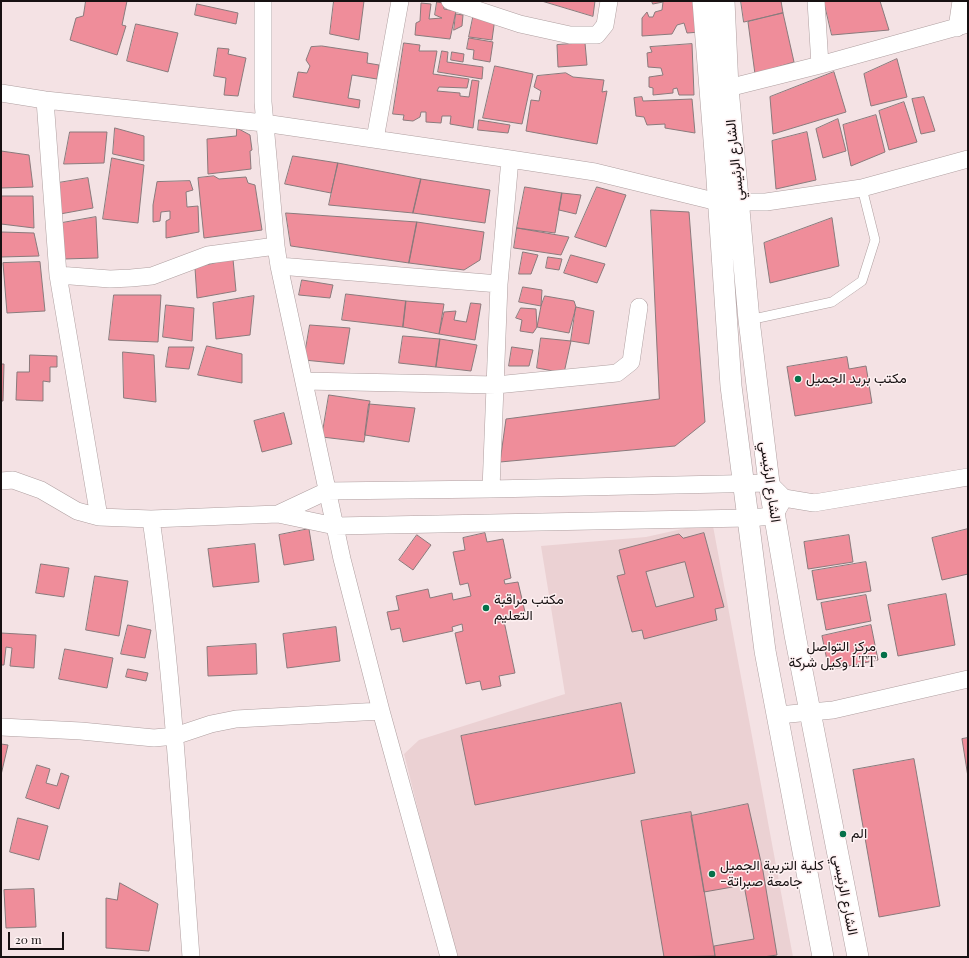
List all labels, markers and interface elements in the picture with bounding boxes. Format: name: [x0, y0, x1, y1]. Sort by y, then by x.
street label: الشارع الرئيسي: [722, 118, 748, 202]
place label: مكتب بريد الجميل: [806, 371, 907, 387]
marker: مكتب بريد الجميل: [793, 374, 803, 384]
street label: الشارع الرئيسي: [756, 440, 784, 524]
place label: مكتب مراقبة التعليم: [494, 592, 564, 624]
marker: مكتب مراقبة التعليم: [481, 603, 491, 613]
place label: مركز التواصل وكيل شركة LTT: [788, 639, 876, 672]
marker: مركز التواصل وكيل شركة LTT: [879, 650, 889, 660]
place label: الم: [851, 826, 867, 842]
marker: الم: [838, 829, 848, 839]
street label: الشارع الرئيسي: [829, 853, 861, 937]
place label: كلية التربية الجميل -جامعة صبراتة: [720, 858, 824, 890]
marker: كلية التربية الجميل -جامعة صبراتة: [707, 869, 717, 879]
scale bar: [10, 924, 66, 950]
text: 20 m: [15, 931, 42, 947]

